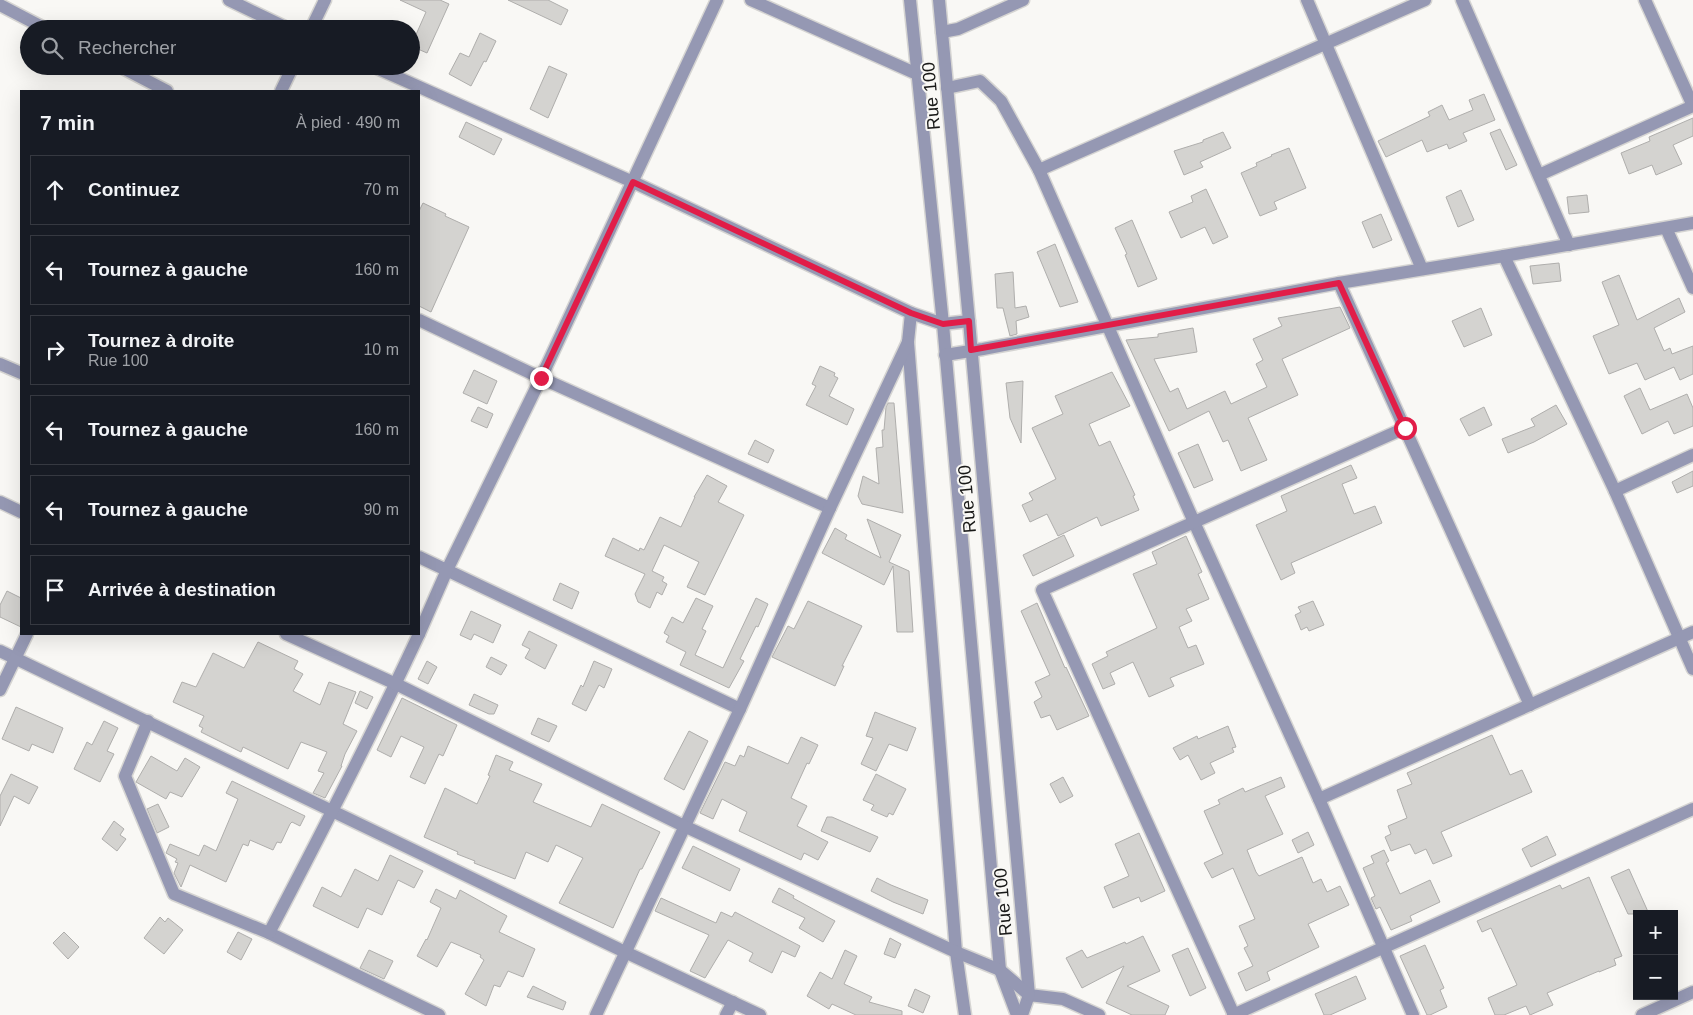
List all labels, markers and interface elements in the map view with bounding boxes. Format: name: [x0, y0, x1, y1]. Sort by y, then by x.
search box: [20, 20, 420, 75]
icon: search: [38, 34, 66, 62]
text: Rechercher: [78, 37, 176, 58]
street label: Rue 100: [918, 61, 944, 131]
text: 7 min: [40, 111, 95, 134]
text: À pied · 490 m: [296, 114, 400, 131]
icon: ahead: [41, 176, 69, 204]
text: Continuez: [88, 179, 180, 200]
text: 70 m: [363, 181, 399, 198]
icon: left: [41, 256, 69, 284]
text: Tournez à gauche: [88, 259, 248, 280]
text: 160 m: [355, 261, 399, 278]
text: Tournez à droite: [88, 330, 234, 351]
icon: right: [41, 336, 69, 364]
text: 10 m: [363, 341, 399, 358]
text: Rue 100: [88, 352, 149, 369]
route end: [530, 367, 553, 390]
icon: left: [41, 416, 69, 444]
route start: [1394, 417, 1417, 440]
text: Tournez à gauche: [88, 419, 248, 440]
text: 160 m: [355, 421, 399, 438]
street label: Rue 100: [954, 464, 980, 534]
icon: left: [41, 496, 69, 524]
text: Tournez à gauche: [88, 499, 248, 520]
text: 90 m: [363, 501, 399, 518]
icon: arrive: [41, 576, 69, 604]
text: Arrivée à destination: [88, 579, 276, 600]
street label: Rue 100: [990, 867, 1016, 937]
map controls: [1633, 910, 1678, 1000]
button: +: [1633, 910, 1678, 955]
button: −: [1633, 955, 1678, 1000]

